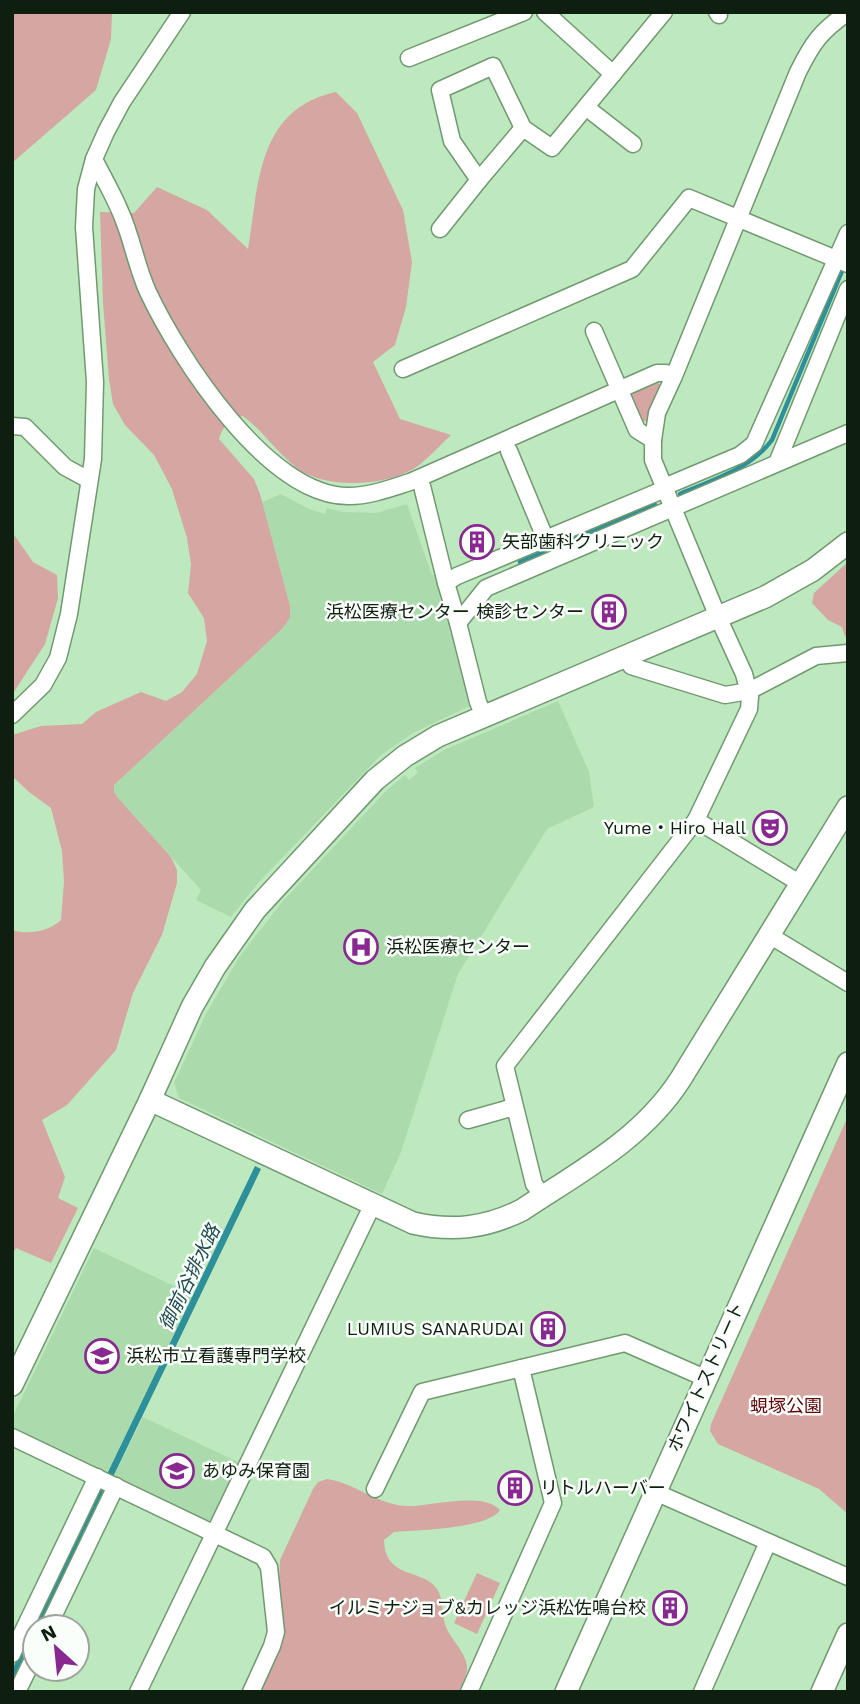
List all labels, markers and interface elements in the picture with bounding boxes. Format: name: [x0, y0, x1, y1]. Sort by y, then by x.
building icon: 矢部歯科クリニック: [458, 523, 496, 561]
place label: 矢部歯科クリニック: [502, 531, 664, 552]
building icon: 浜松医療センター 検診センター: [590, 593, 628, 631]
place label: 浜松医療センター 検診センター: [326, 601, 584, 622]
theatre icon: Yume・Hiro Hall: [751, 809, 789, 847]
place label: Yume・Hiro Hall: [604, 817, 746, 838]
hospital icon: 浜松医療センター: [342, 928, 380, 966]
place label: 浜松医療センター: [386, 936, 530, 957]
water label: 御前谷排水路: [154, 1219, 226, 1333]
street label: ホワイトストリート: [663, 1299, 748, 1455]
building icon: LUMIUS SANARUDAI: [529, 1310, 567, 1348]
place label: LUMIUS SANARUDAI: [347, 1318, 524, 1339]
school or university icon: 浜松市立看護専門学校: [83, 1337, 121, 1375]
place label: 浜松市立看護専門学校: [126, 1345, 306, 1366]
park label: 蜆塚公園: [750, 1395, 822, 1416]
school or university icon: あゆみ保育園: [158, 1452, 196, 1490]
place label: あゆみ保育園: [202, 1460, 310, 1481]
building icon: リトルハーバー: [496, 1469, 534, 1507]
place label: リトルハーバー: [540, 1477, 666, 1498]
building icon: イルミナジョブ&カレッジ浜松佐鳴台校: [651, 1589, 689, 1627]
place label: イルミナジョブ&カレッジ浜松佐鳴台校: [329, 1597, 646, 1618]
north arrow: [21, 1613, 91, 1683]
text: N: [37, 1620, 60, 1647]

